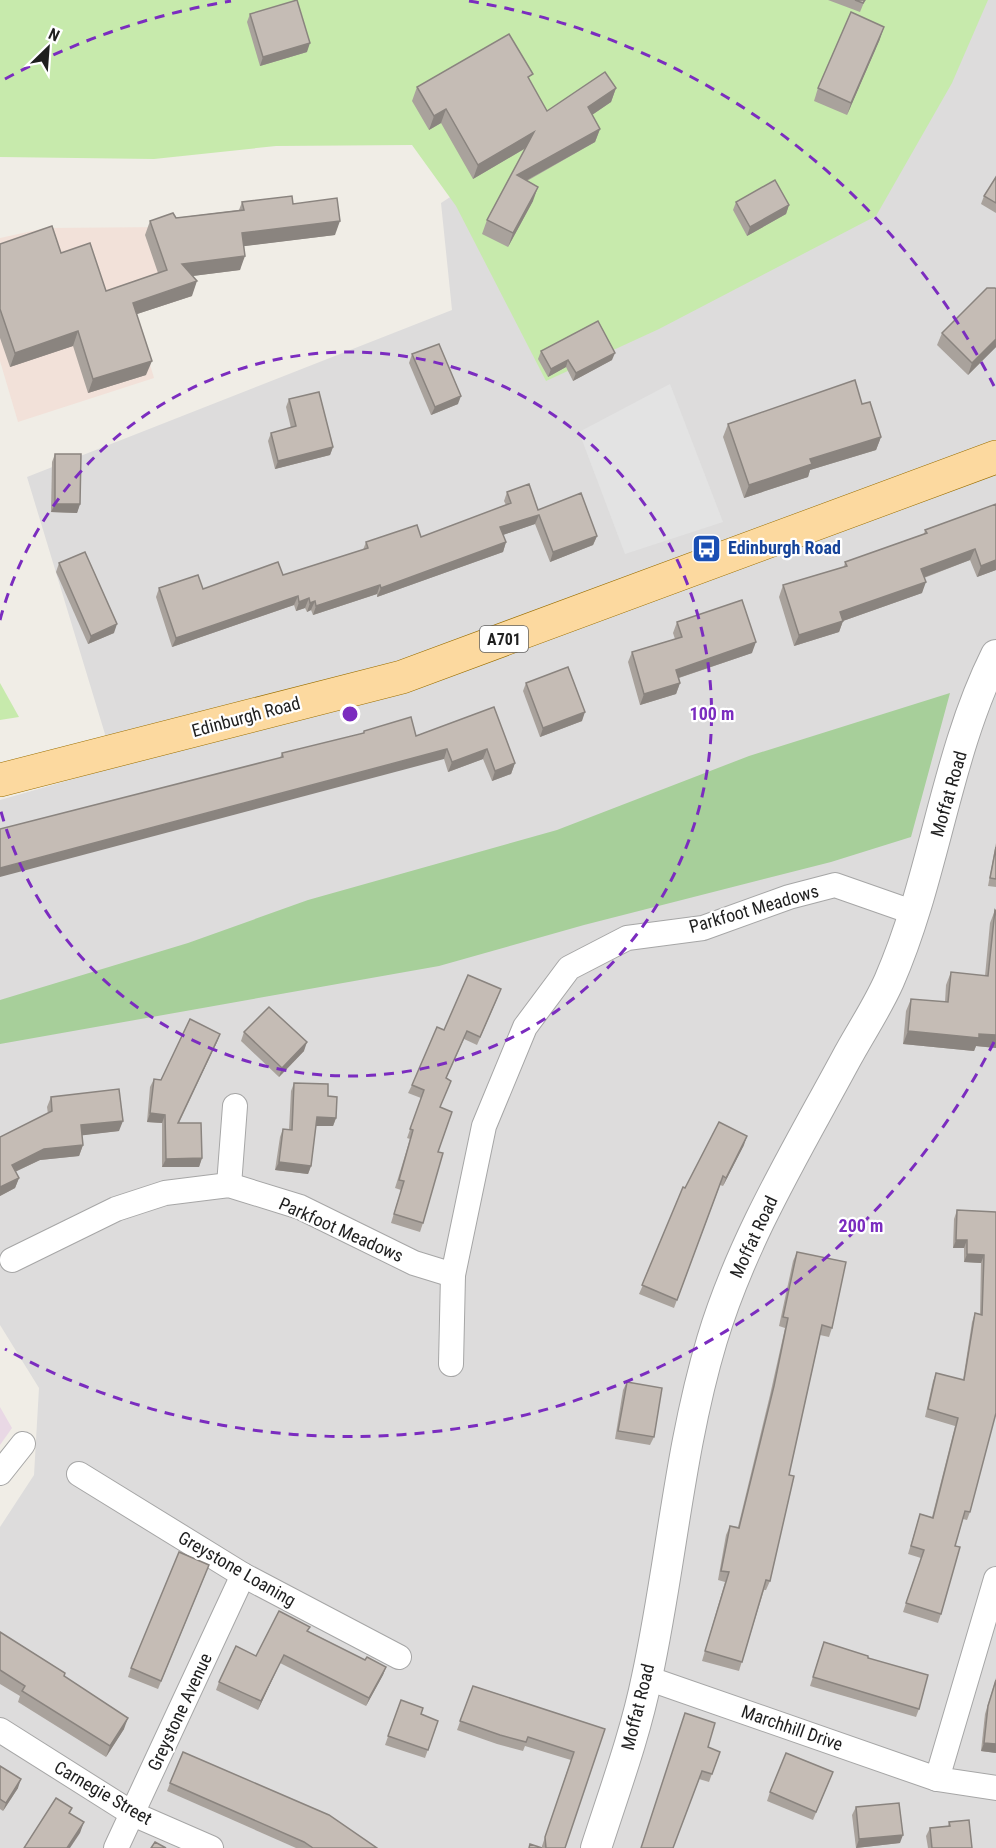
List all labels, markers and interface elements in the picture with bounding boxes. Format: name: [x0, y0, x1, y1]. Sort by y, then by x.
north arrow: [18, 18, 78, 78]
text: N: [46, 24, 63, 46]
bus stop icon: Edinburgh Road: [691, 532, 723, 564]
place label: Edinburgh Road: [728, 537, 841, 558]
road number: A701: [480, 626, 528, 652]
street label: Edinburgh Road: [189, 692, 302, 741]
text: 100 m: [690, 703, 734, 724]
centre of rings: [340, 704, 360, 724]
street label: Moffat Road: [926, 749, 971, 839]
street label: Parkfoot Meadows: [687, 880, 821, 937]
street label: Moffat Road: [725, 1192, 782, 1281]
street label: Parkfoot Meadows: [276, 1193, 407, 1266]
text: 200 m: [839, 1215, 883, 1236]
street label: Greystone Loaning: [175, 1526, 300, 1611]
street label: Greystone Avenue: [143, 1650, 216, 1774]
street label: Moffat Road: [617, 1662, 658, 1752]
street label: Marchhill Drive: [739, 1700, 846, 1755]
street label: Carnegie Street: [51, 1756, 156, 1829]

